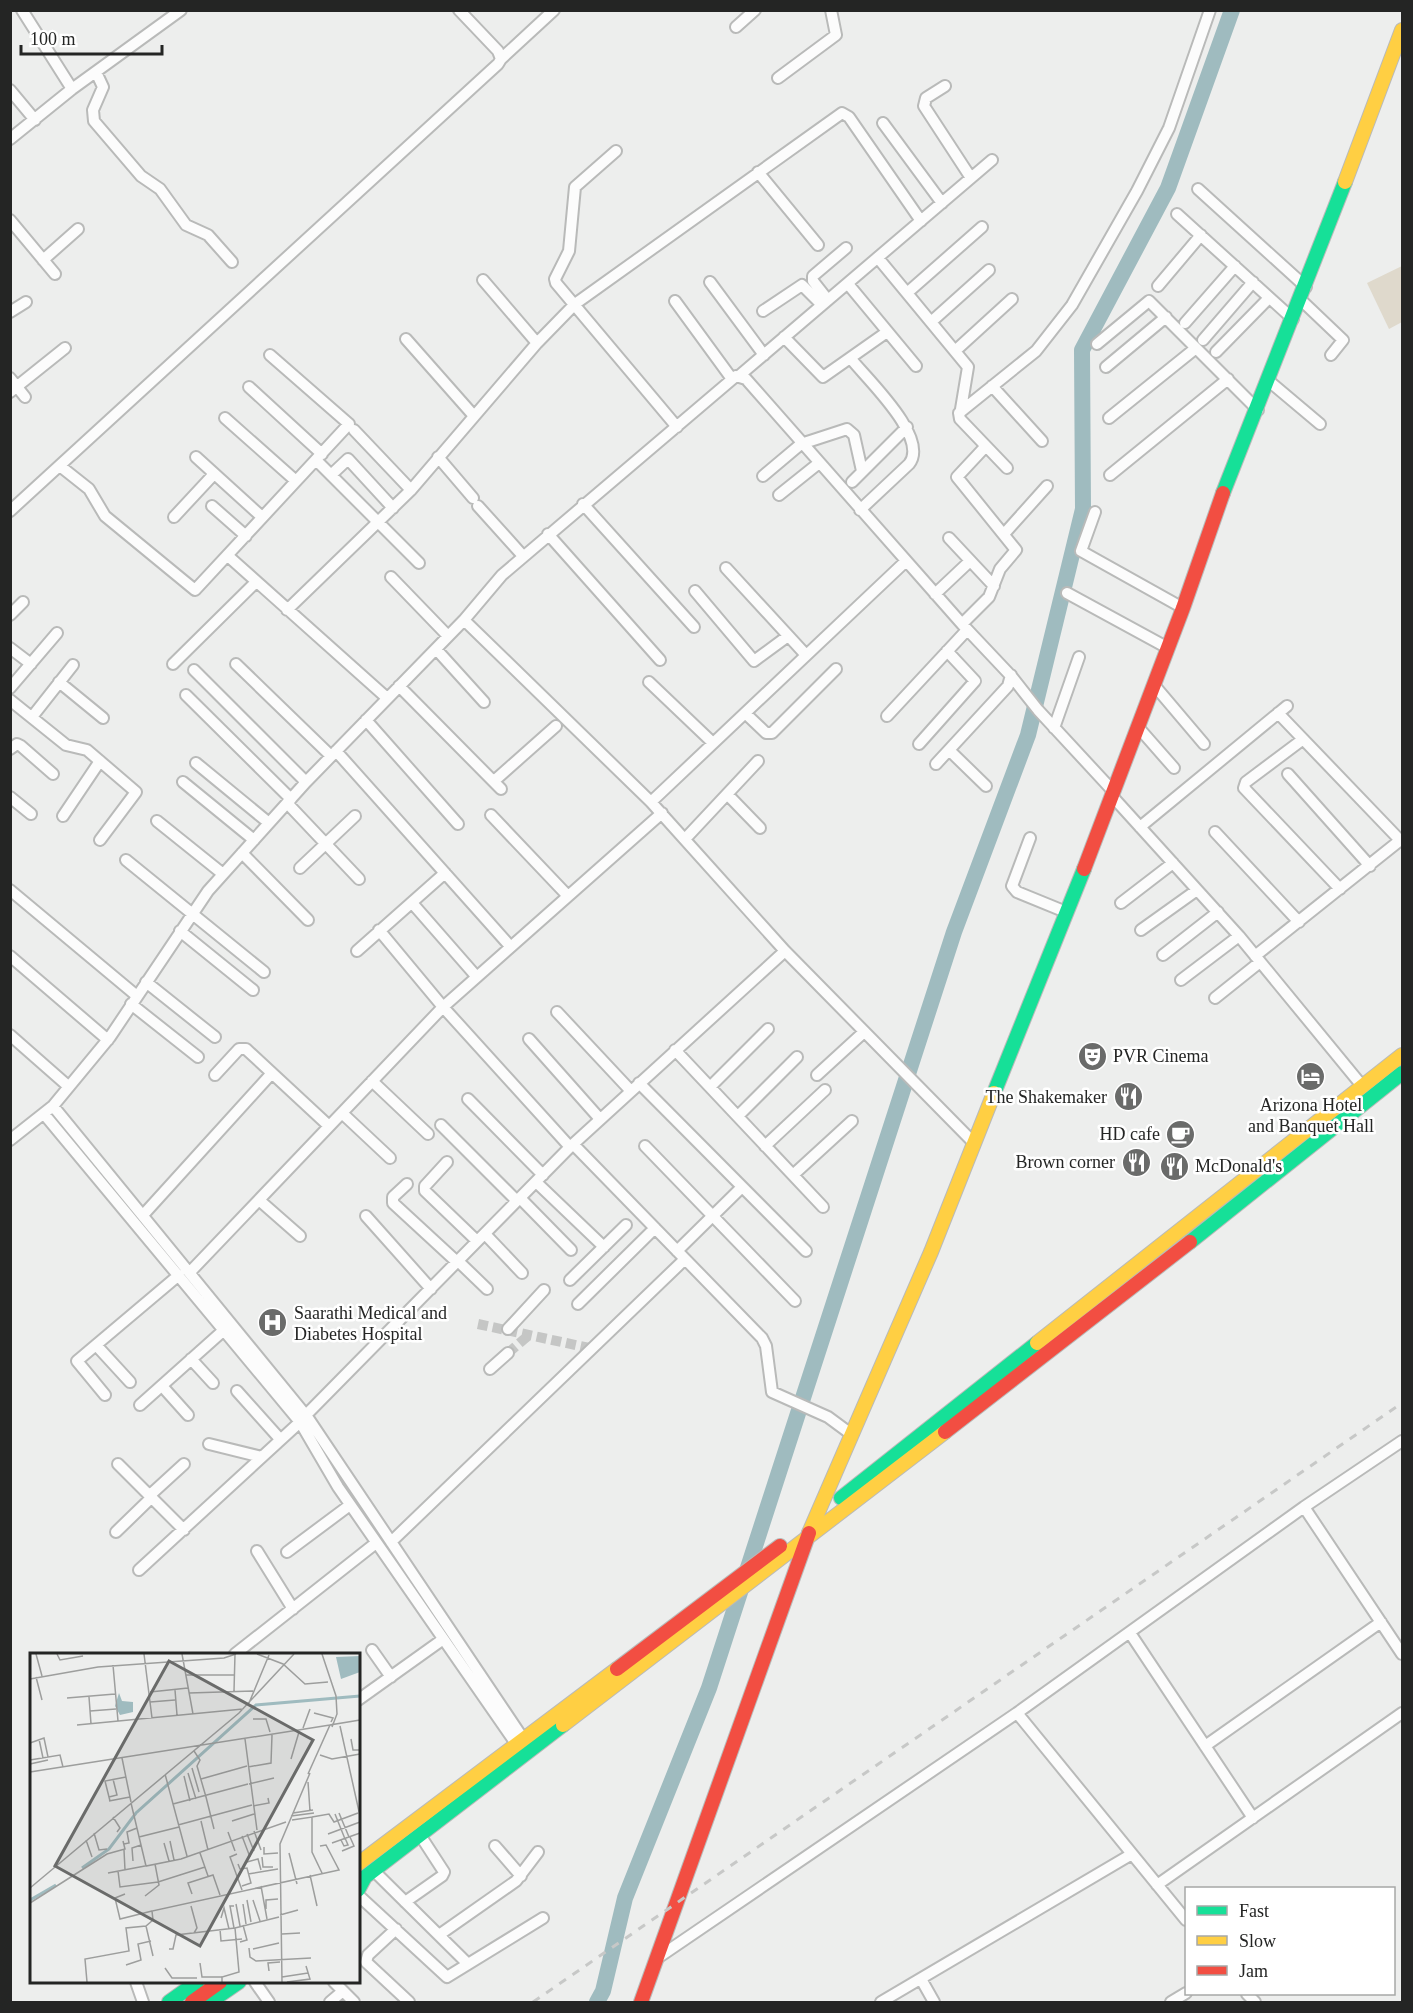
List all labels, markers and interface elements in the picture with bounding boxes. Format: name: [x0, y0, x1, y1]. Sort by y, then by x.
scale bar: [21, 18, 162, 56]
text: 100 m: [30, 29, 76, 49]
theatre icon: PVR Cinema: [1076, 1040, 1108, 1072]
place label: PVR Cinema: [1113, 1046, 1209, 1066]
hotel icon: Arizona Hotel and Banquet Hall: [1295, 1060, 1327, 1092]
restaurant icon: The Shakemaker: [1112, 1081, 1144, 1113]
place label: The Shakemaker: [986, 1087, 1107, 1107]
place label: Arizona Hotel and Banquet Hall: [1248, 1095, 1374, 1136]
cafe icon: HD cafe: [1165, 1118, 1197, 1150]
place label: HD cafe: [1100, 1124, 1160, 1144]
restaurant icon: Brown corner: [1120, 1146, 1152, 1178]
restaurant icon: McDonald's: [1158, 1150, 1190, 1182]
place label: Brown corner: [1016, 1152, 1115, 1172]
place label: McDonald's: [1195, 1156, 1282, 1176]
place label: Saarathi Medical and Diabetes Hospital: [294, 1303, 447, 1344]
hospital icon: Saarathi Medical and Diabetes Hospital: [257, 1307, 289, 1339]
inset map: [30, 1653, 360, 1983]
legend: [1185, 1887, 1395, 1995]
text: Fast: [1239, 1901, 1269, 1921]
text: Slow: [1239, 1931, 1276, 1951]
text: Jam: [1239, 1961, 1268, 1981]

